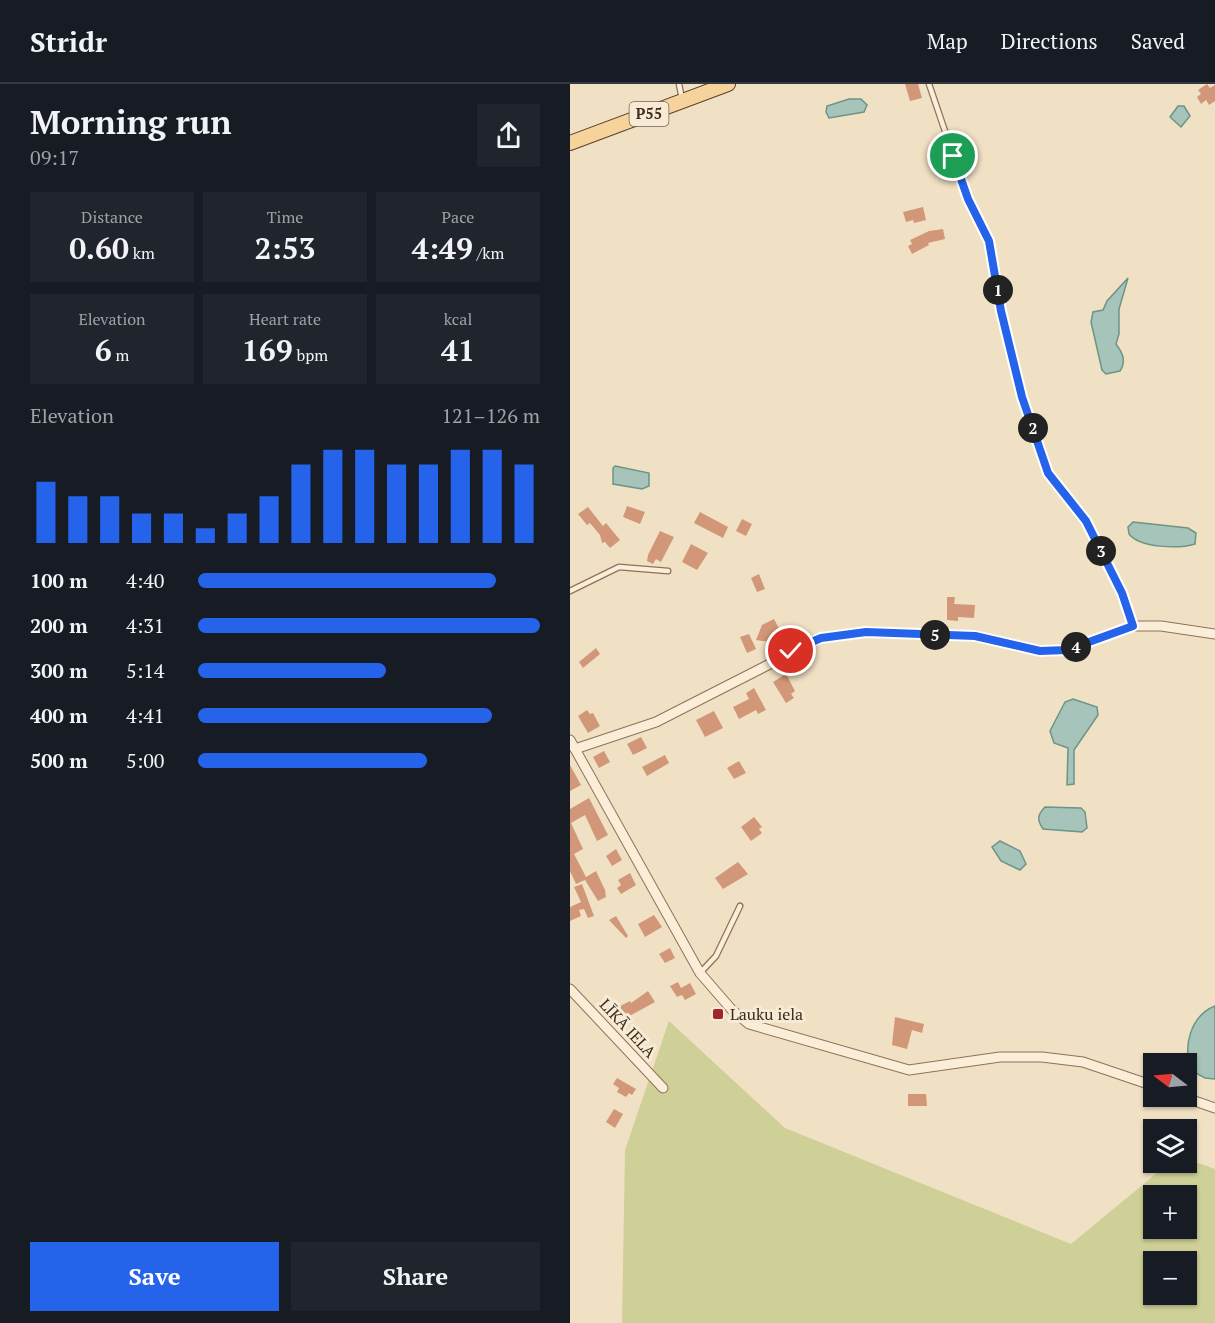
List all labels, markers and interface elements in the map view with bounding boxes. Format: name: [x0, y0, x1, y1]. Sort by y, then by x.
text: Stridr: [30, 23, 107, 60]
text: Map: [927, 27, 968, 55]
text: Directions: [1001, 27, 1098, 55]
text: Saved: [1131, 27, 1185, 55]
text: Morning run: [30, 100, 232, 143]
road number: P55: [630, 102, 668, 126]
button: share: [477, 104, 540, 167]
pin: [927, 130, 978, 181]
icon: arrive: [936, 139, 969, 172]
text: 09:17: [30, 144, 79, 171]
text: Distance: [81, 206, 143, 228]
text: Time: [267, 206, 303, 228]
text: Pace: [442, 206, 474, 228]
text: 0.60: [69, 228, 129, 268]
text: 2:53: [254, 228, 316, 268]
text: 4:49: [412, 228, 473, 268]
text: km: [129, 242, 155, 264]
text: /km: [473, 242, 504, 264]
pin: 1: [983, 275, 1013, 305]
text: 1: [993, 279, 1003, 301]
text: Elevation: [78, 308, 146, 330]
text: Heart rate: [249, 308, 321, 330]
text: kcal: [444, 308, 472, 330]
text: 6: [95, 330, 112, 370]
text: 169: [242, 330, 293, 370]
text: 41: [441, 330, 475, 370]
text: m: [112, 344, 129, 366]
text: bpm: [293, 344, 328, 366]
text: Elevation: [30, 402, 114, 429]
text: 121–126 m: [441, 402, 540, 429]
pin: 2: [1018, 413, 1048, 443]
text: 2: [1028, 417, 1038, 439]
pin: 3: [1086, 536, 1116, 566]
text: 3: [1096, 540, 1106, 562]
text: 100 m: [30, 567, 88, 594]
text: 4:40: [126, 567, 165, 594]
text: 200 m: [30, 612, 88, 639]
text: 4:31: [126, 612, 165, 639]
pin: 5: [920, 620, 950, 650]
text: 5: [930, 624, 940, 646]
pin: [765, 625, 816, 676]
pin: 4: [1061, 632, 1091, 662]
icon: check: [774, 634, 807, 667]
text: 4: [1071, 636, 1081, 658]
text: 300 m: [30, 657, 88, 684]
text: 5:14: [126, 657, 165, 684]
text: 400 m: [30, 702, 88, 729]
text: 4:41: [126, 702, 165, 729]
text: 500 m: [30, 747, 88, 774]
text: 5:00: [126, 747, 165, 774]
street label: LĪKĀ IELA: [595, 994, 661, 1062]
place label: Lauku iela: [730, 1003, 803, 1025]
marker: Lauku iela: [711, 1007, 725, 1021]
north arrow: [1143, 1053, 1197, 1107]
map controls: [1143, 1053, 1197, 1305]
button: layers: [1143, 1119, 1197, 1173]
button: +: [1143, 1185, 1197, 1239]
button: Save: [30, 1242, 279, 1311]
button: Share: [291, 1242, 540, 1311]
button: −: [1143, 1251, 1197, 1305]

